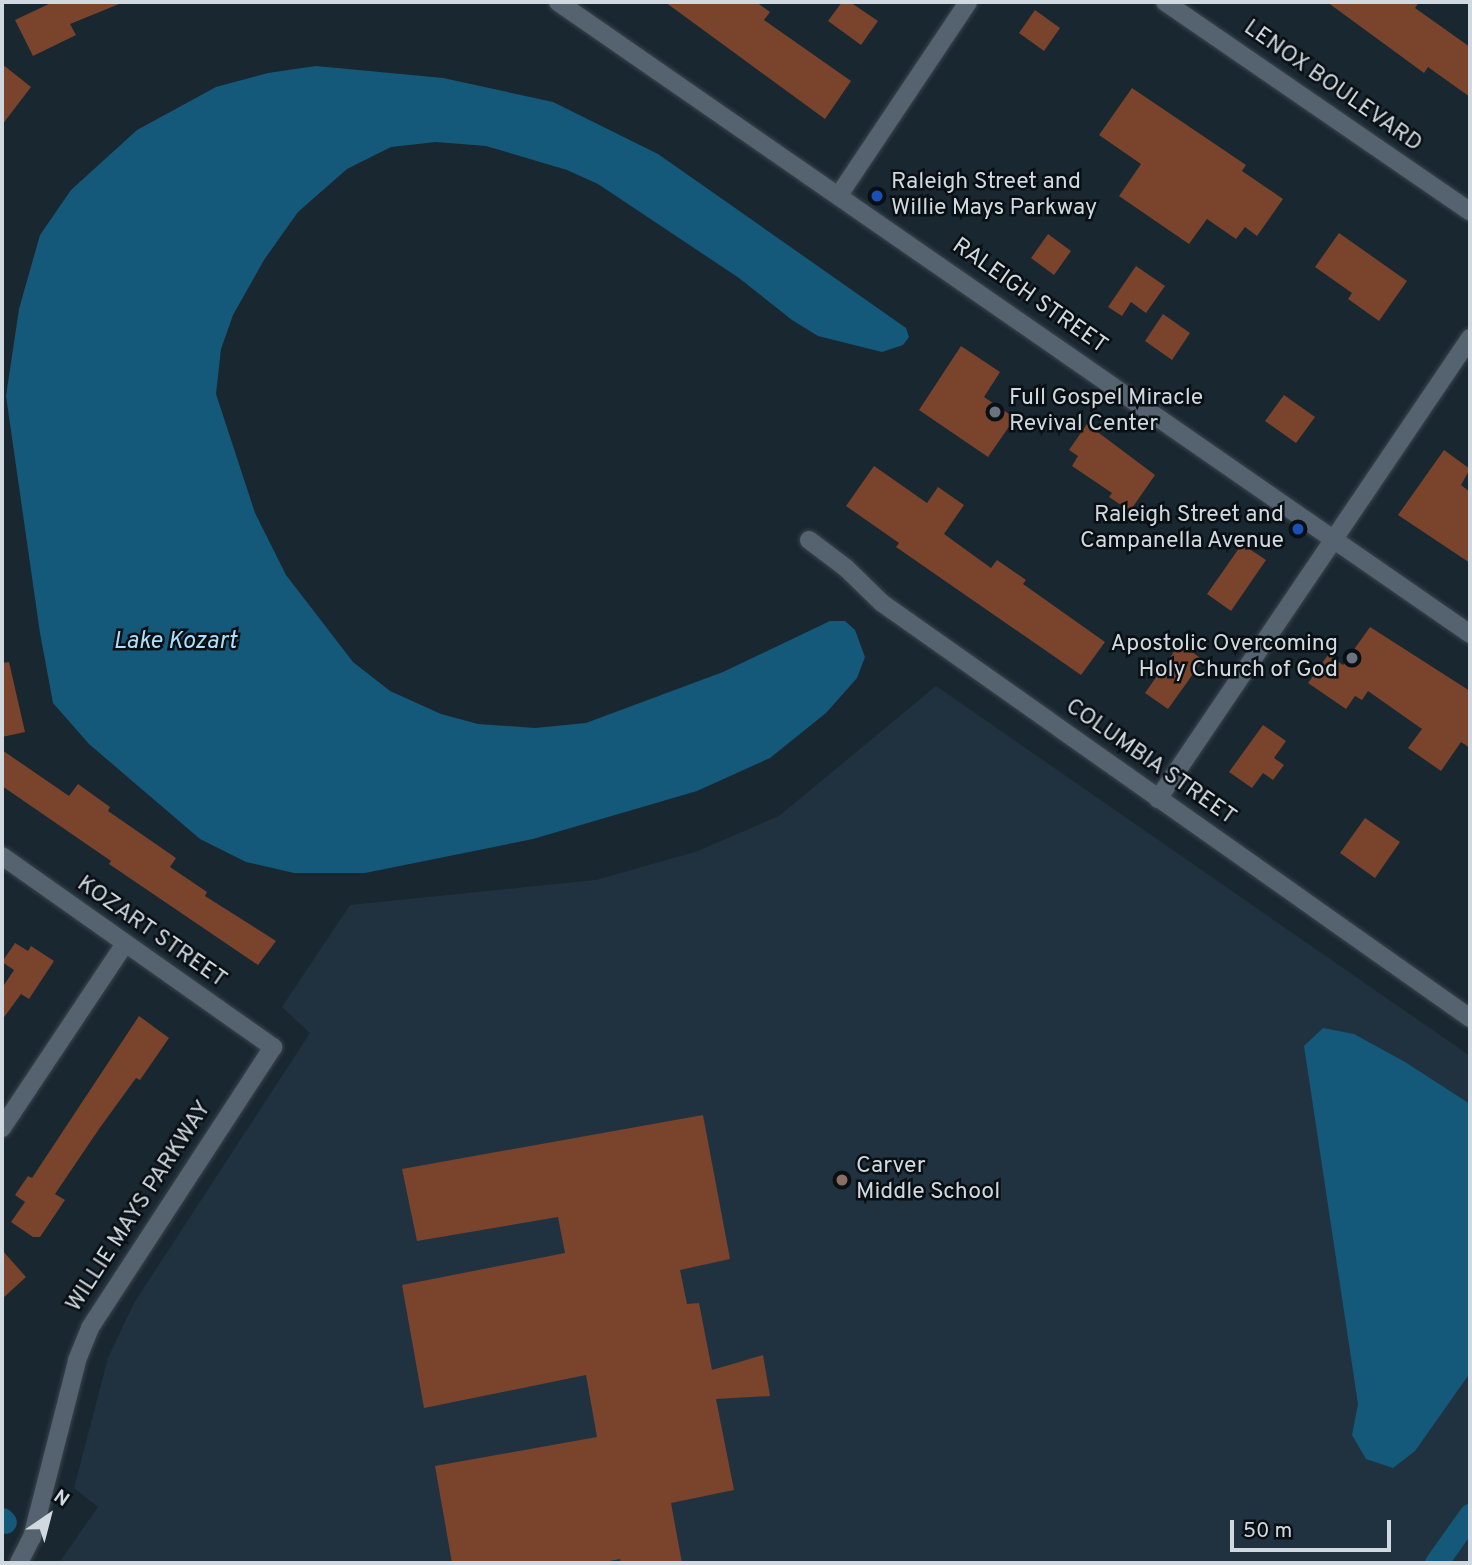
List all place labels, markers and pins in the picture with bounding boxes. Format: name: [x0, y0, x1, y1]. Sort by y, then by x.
place label: Raleigh Street and Willie Mays Parkway: [891, 169, 1097, 223]
marker: Raleigh Street and Willie Mays Parkway: [869, 188, 885, 204]
place label: Full Gospel Miracle Revival Center: [1009, 385, 1203, 439]
marker: Full Gospel Miracle Revival Center: [987, 404, 1003, 420]
place label: Raleigh Street and Campanella Avenue: [1079, 502, 1284, 556]
marker: Raleigh Street and Campanella Avenue: [1290, 521, 1306, 537]
place label: Apostolic Overcoming Holy Church of God: [1111, 631, 1338, 685]
marker: Apostolic Overcoming Holy Church of God: [1344, 650, 1360, 666]
place label: Carver Middle School: [856, 1153, 1000, 1207]
marker: Carver Middle School: [834, 1172, 850, 1188]

